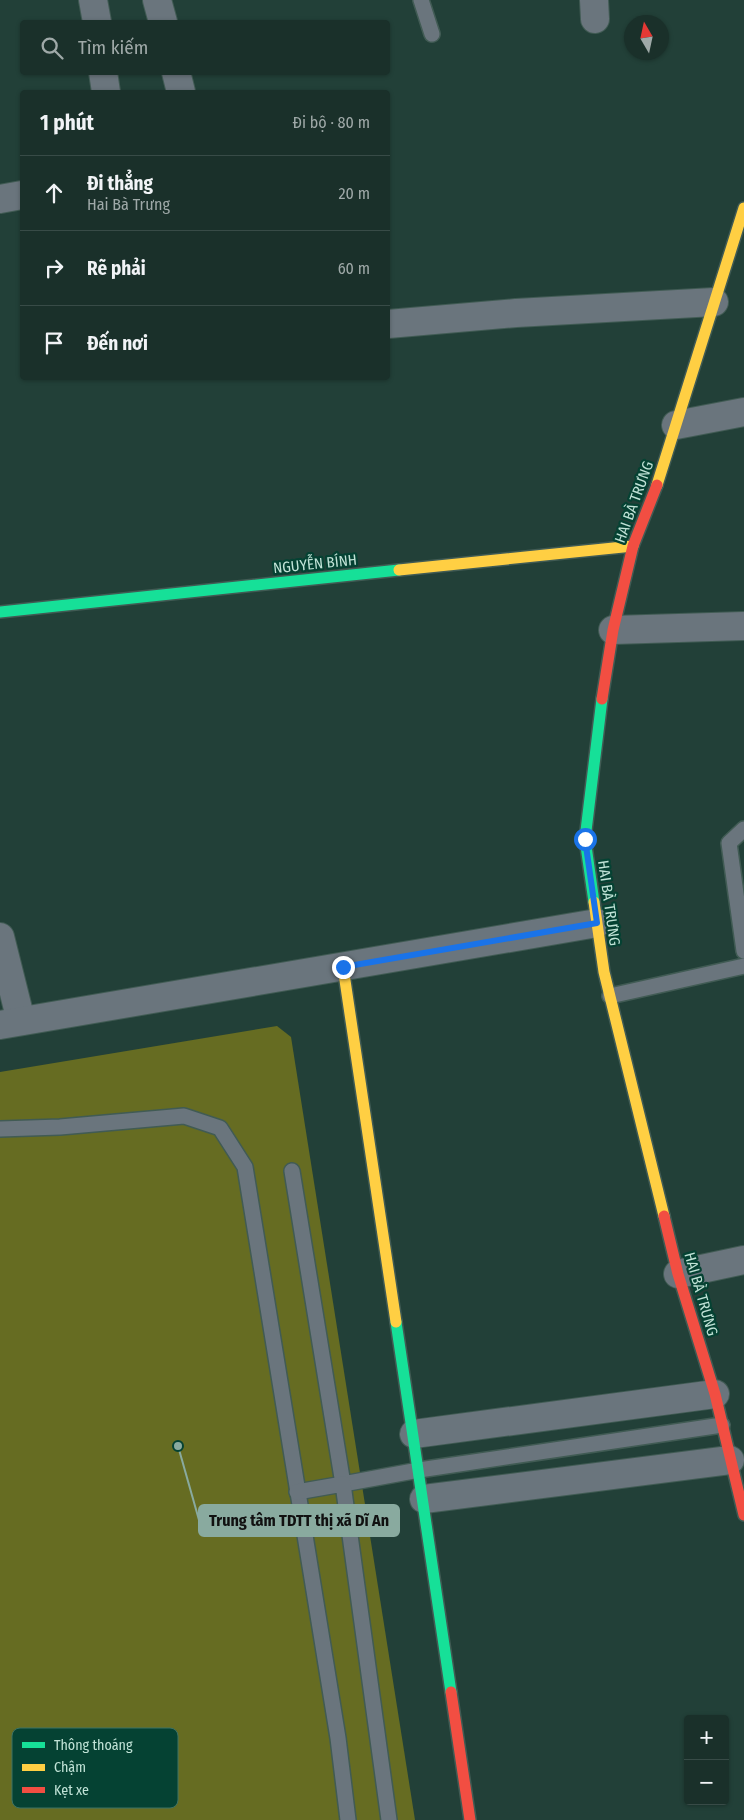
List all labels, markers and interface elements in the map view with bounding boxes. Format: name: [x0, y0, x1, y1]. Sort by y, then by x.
north arrow: [624, 15, 669, 60]
search box: [20, 20, 390, 75]
icon: search: [38, 34, 66, 62]
text: Tìm kiếm: [78, 36, 148, 59]
text: 1 phút: [40, 110, 94, 136]
text: Đi bộ · 80 m: [292, 113, 370, 132]
text: Đi thẳng: [87, 172, 153, 195]
icon: ahead: [40, 179, 68, 207]
text: 20 m: [339, 184, 370, 203]
text: Hai Bà Trưng: [87, 195, 170, 214]
icon: right: [40, 254, 68, 282]
text: Rẽ phải: [87, 257, 146, 280]
text: 60 m: [338, 259, 370, 278]
icon: arrive: [40, 329, 68, 357]
text: Đến nơi: [87, 332, 148, 355]
street label: HAI BÀ TRƯNG: [611, 459, 657, 545]
street label: NGUYỄN BÍNH: [272, 550, 358, 577]
route start: [574, 828, 597, 851]
street label: HAI BÀ TRƯNG: [594, 859, 624, 947]
route end: [332, 956, 355, 979]
street label: HAI BÀ TRƯNG: [680, 1250, 722, 1338]
callout: Trung tâm TDTT thị xã Dĩ An: [199, 1505, 399, 1536]
text: Trung tâm TDTT thị xã Dĩ An: [209, 1511, 389, 1530]
map controls: [684, 1715, 729, 1805]
button: +: [684, 1715, 729, 1760]
legend: [12, 1728, 178, 1808]
text: Thông thoáng: [54, 1737, 133, 1754]
text: Chậm: [54, 1759, 86, 1776]
button: −: [684, 1760, 729, 1805]
text: Kẹt xe: [54, 1782, 89, 1799]

